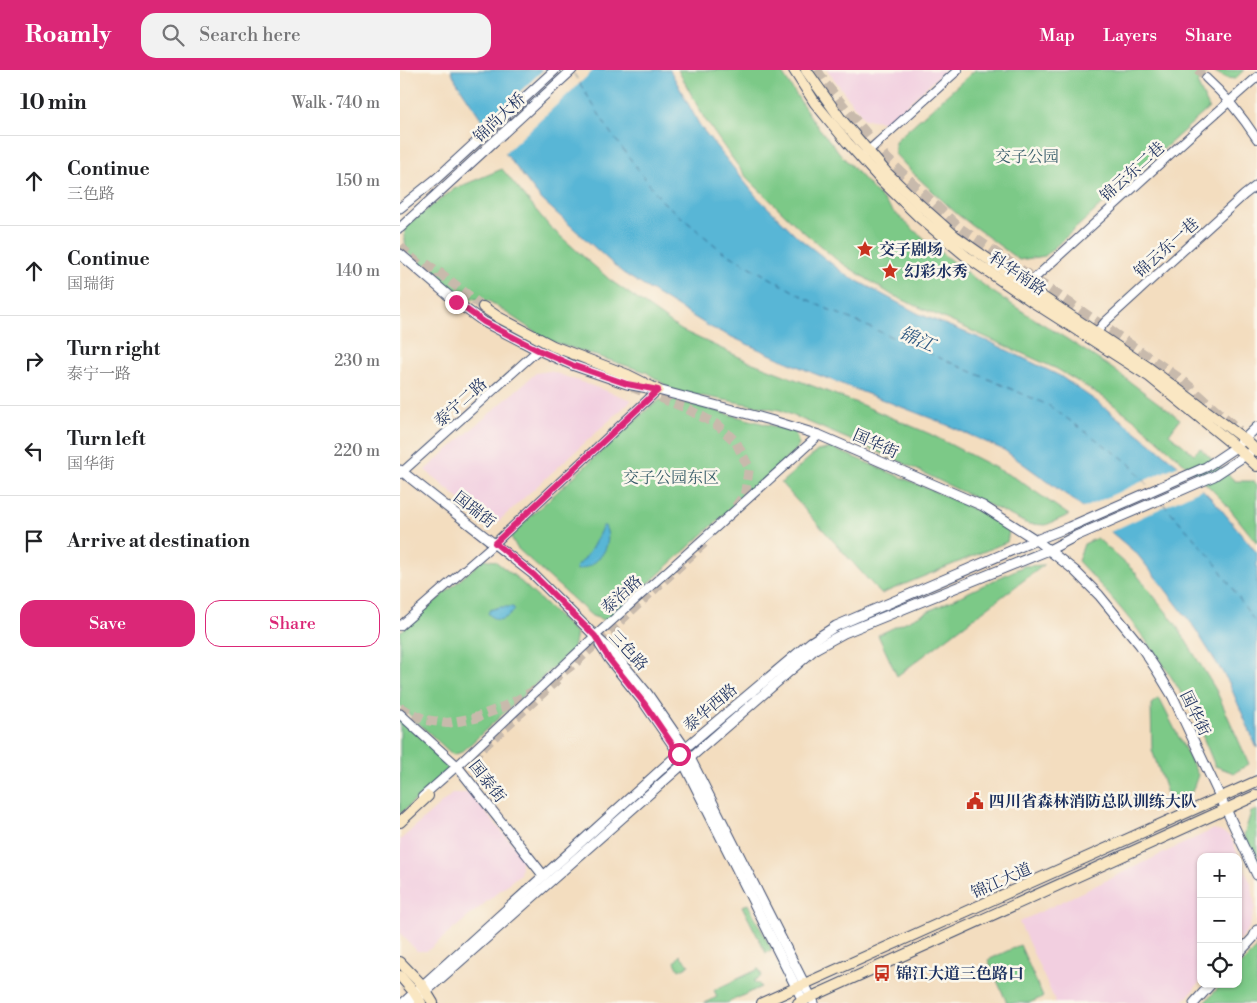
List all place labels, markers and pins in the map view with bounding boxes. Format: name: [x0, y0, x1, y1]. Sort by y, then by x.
place icon: 交子剧场: [855, 239, 875, 259]
place label: 交子剧场: [879, 240, 943, 260]
place icon: 幻彩水秀: [880, 261, 900, 281]
place label: 幻彩水秀: [904, 262, 968, 282]
public building icon: 四川省森林消防总队训练大队: [965, 791, 985, 811]
place label: 四川省森林消防总队训练大队: [989, 792, 1197, 812]
bus stop icon: 锦江大道三色路口: [872, 963, 892, 983]
place label: 锦江大道三色路口: [896, 964, 1024, 984]

